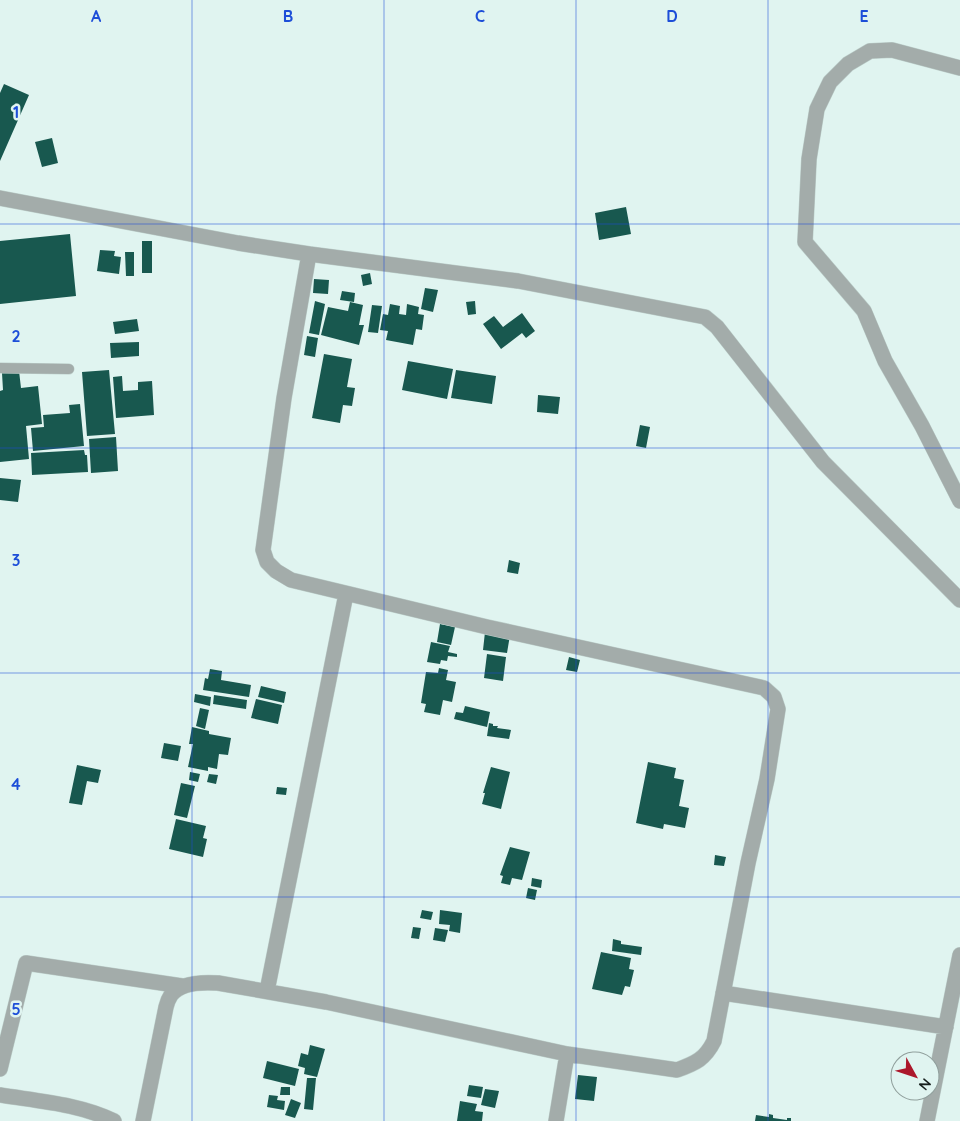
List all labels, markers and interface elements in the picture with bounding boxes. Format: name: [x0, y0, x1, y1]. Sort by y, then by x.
text: A: [91, 6, 102, 26]
text: B: [283, 6, 293, 26]
text: C: [475, 6, 485, 26]
text: D: [666, 6, 678, 26]
text: E: [859, 6, 869, 26]
text: 1: [13, 102, 19, 122]
text: 2: [11, 326, 21, 346]
text: 3: [12, 550, 20, 570]
text: 4: [11, 774, 21, 794]
text: 5: [11, 999, 21, 1019]
north arrow: [890, 1051, 940, 1101]
text: N: [915, 1075, 935, 1094]

